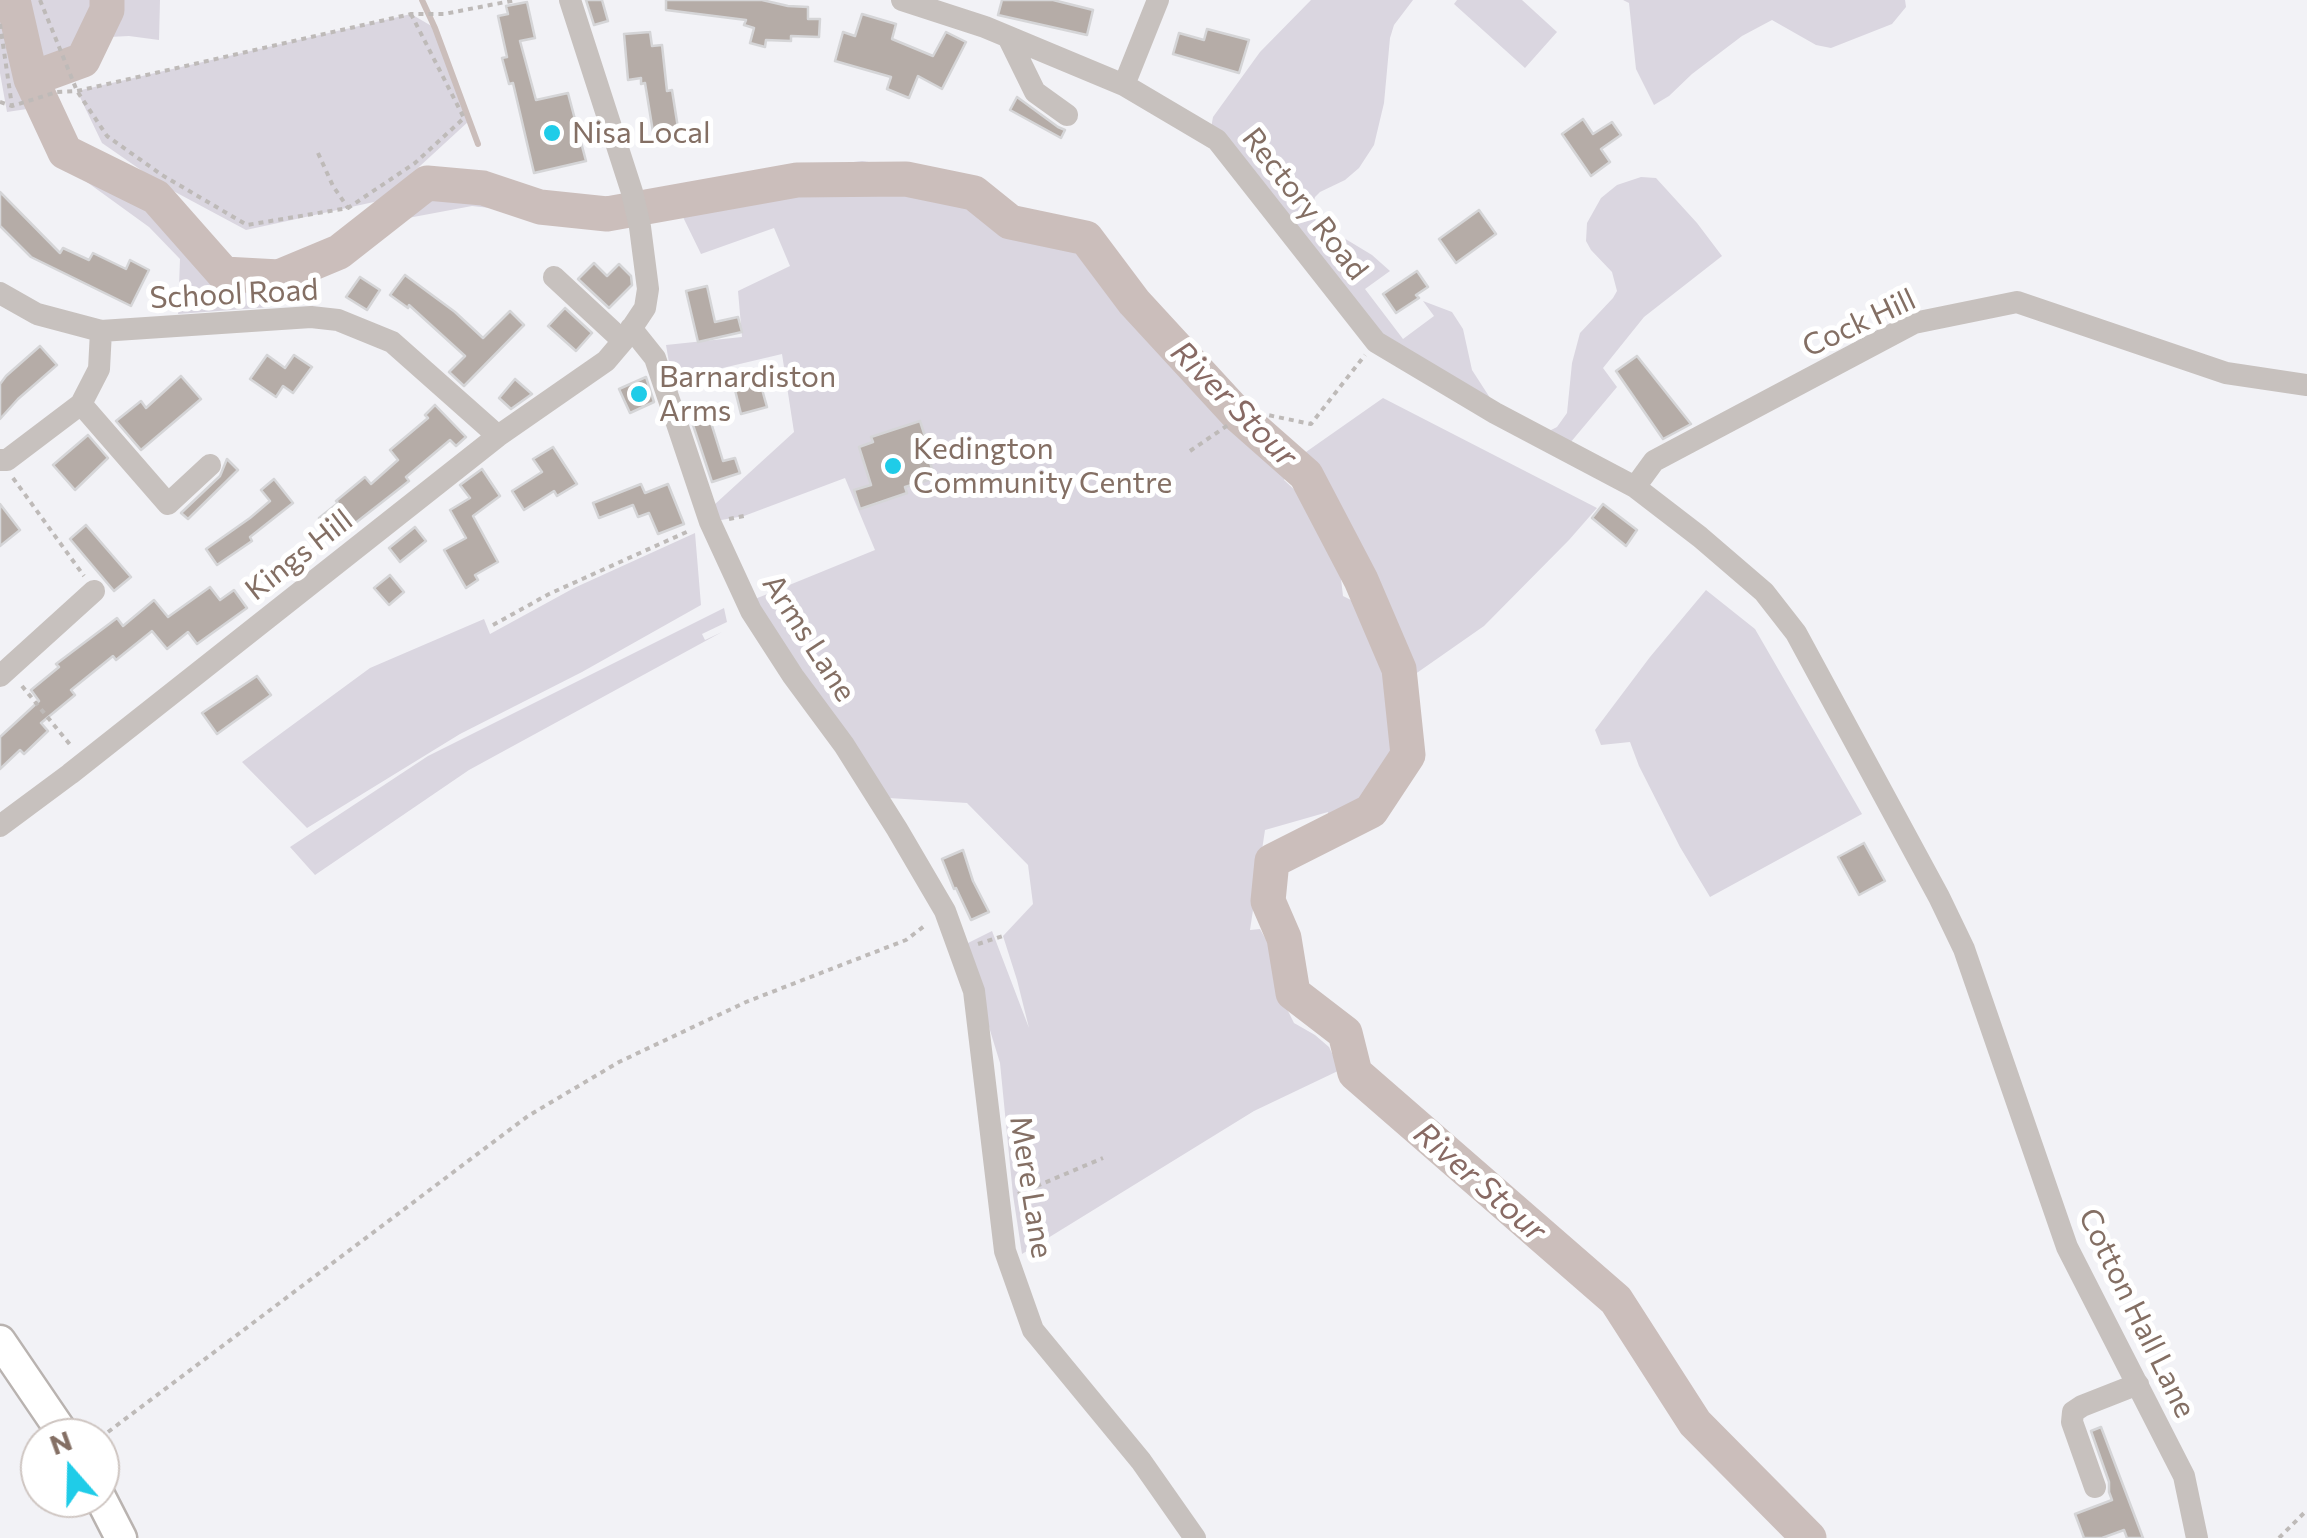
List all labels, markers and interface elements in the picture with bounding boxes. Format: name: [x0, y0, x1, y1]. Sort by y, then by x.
place label: Nisa Local: [572, 115, 711, 151]
street label: Rectory Road: [1234, 121, 1376, 287]
marker: Nisa Local: [541, 122, 563, 144]
street label: School Road: [149, 272, 319, 316]
street label: Cock Hill: [1797, 281, 1921, 365]
water label: River Stour: [1163, 333, 1305, 475]
place label: Barnardiston Arms: [659, 359, 836, 430]
marker: Barnardiston Arms: [628, 383, 650, 405]
place label: Kedington Community Centre: [913, 431, 1172, 502]
marker: Kedington Community Centre: [882, 455, 904, 477]
street label: Kings Hill: [238, 502, 360, 608]
street label: Arms Lane: [755, 568, 863, 708]
street label: Mere Lane: [1002, 1113, 1060, 1261]
water label: River Stour: [1406, 1114, 1554, 1250]
street label: Cotton Hall Lane: [2071, 1202, 2203, 1424]
north arrow: [20, 1418, 120, 1518]
text: N: [45, 1422, 76, 1461]

